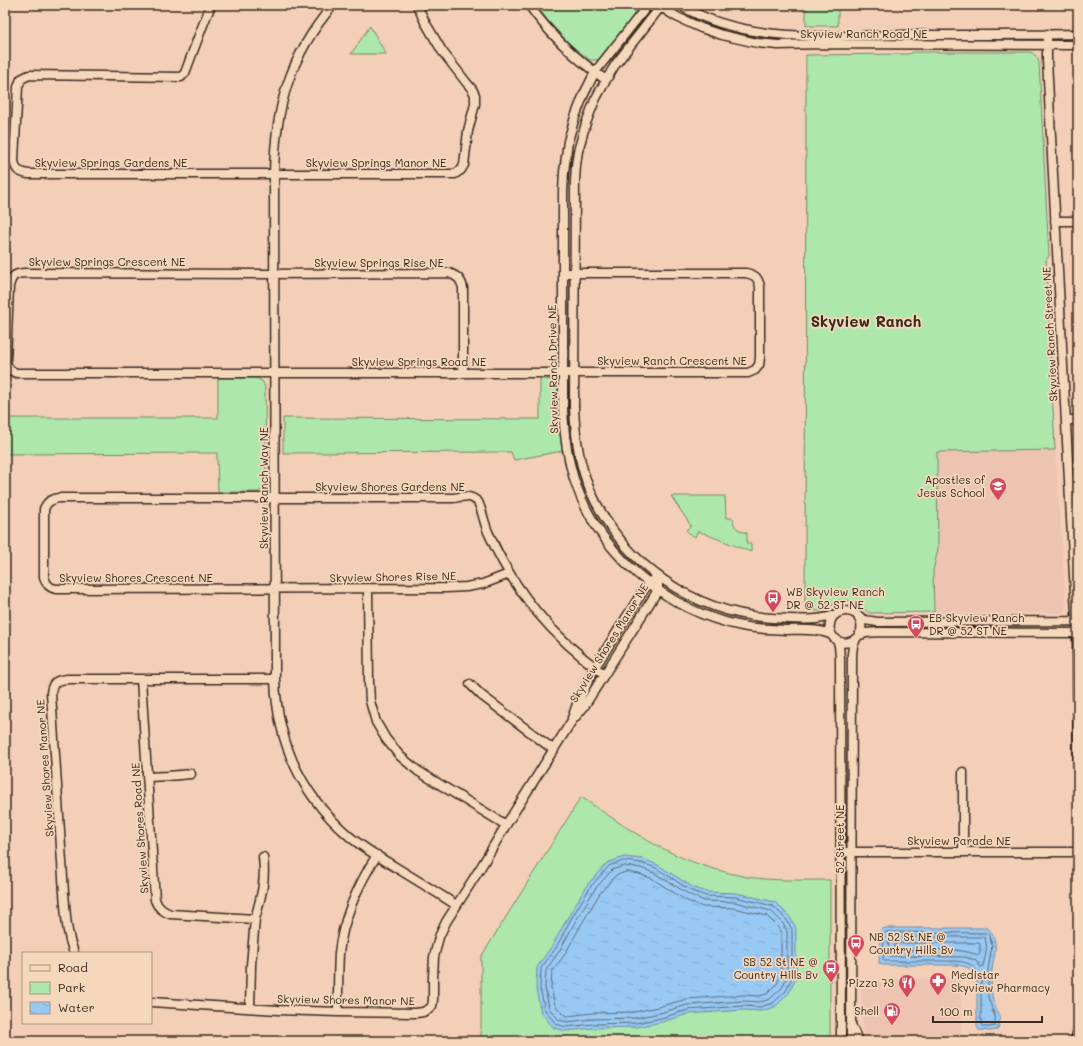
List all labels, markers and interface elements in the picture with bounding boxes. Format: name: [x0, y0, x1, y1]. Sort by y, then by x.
street label: Skyview Ranch Road NE: [800, 26, 928, 41]
street label: Skyview Springs Gardens NE: [35, 155, 187, 170]
street label: Skyview Springs Manor NE: [306, 155, 446, 170]
street label: Skyview Springs Crescent NE: [29, 254, 185, 269]
street label: Skyview Springs Rise NE: [314, 255, 444, 270]
street label: Skyview Ranch Street NE: [1038, 266, 1061, 402]
street label: Skyview Ranch Drive NE: [544, 304, 561, 434]
district label: Skyview Ranch: [811, 311, 922, 331]
street label: Skyview Ranch Crescent NE: [597, 353, 747, 368]
street label: Skyview Springs Road NE: [352, 354, 486, 369]
street label: Skyview Ranch Way NE: [256, 427, 271, 549]
place label: Apostles of Jesus School: [917, 472, 986, 500]
school or university icon: Apostles of Jesus School: [988, 476, 1008, 501]
street label: Skyview Shores Gardens NE: [315, 479, 465, 494]
street label: Skyview Shores Rise NE: [330, 568, 456, 585]
street label: Skyview Shores Crescent NE: [59, 570, 213, 585]
street label: Skyview Shores Manor NE: [566, 580, 651, 705]
place label: WB Skyview Ranch DR @ 52 ST NE: [786, 584, 885, 612]
bus stop icon: WB Skyview Ranch DR @ 52 ST NE: [763, 588, 783, 613]
place label: EB Skyview Ranch DR @ 52 ST NE: [929, 610, 1024, 638]
bus stop icon: EB Skyview Ranch DR @ 52 ST NE: [906, 614, 926, 639]
street label: Skyview Shores Manor NE: [32, 699, 57, 837]
street label: Skyview Shores Road NE: [127, 762, 152, 894]
street label: 52 Street NE: [832, 804, 847, 874]
street label: Skyview Parade NE: [907, 833, 1011, 848]
place label: NB 52 St NE @ Country Hills Bv: [869, 929, 954, 957]
bus stop icon: NB 52 St NE @ Country Hills Bv: [846, 933, 866, 958]
legend: [22, 952, 152, 1024]
place label: SB 52 St NE @ Country Hills Bv: [734, 954, 818, 982]
bus stop icon: SB 52 St NE @ Country Hills Bv: [821, 958, 841, 983]
text: Road: [58, 959, 88, 975]
place label: Medistar Skyview Pharmacy: [951, 967, 1050, 995]
pharmacy icon: Medistar Skyview Pharmacy: [928, 971, 948, 996]
restaurant icon: Pizza 73: [897, 973, 917, 998]
place label: Pizza 73: [849, 975, 895, 990]
text: Park: [58, 979, 85, 995]
street label: Skyview Shores Manor NE: [277, 991, 415, 1008]
scale bar: [933, 998, 1042, 1024]
text: Water: [58, 999, 95, 1015]
fuel station icon: Shell: [882, 1001, 902, 1026]
place label: Shell: [854, 1003, 879, 1018]
text: 100 m: [939, 1003, 973, 1019]

